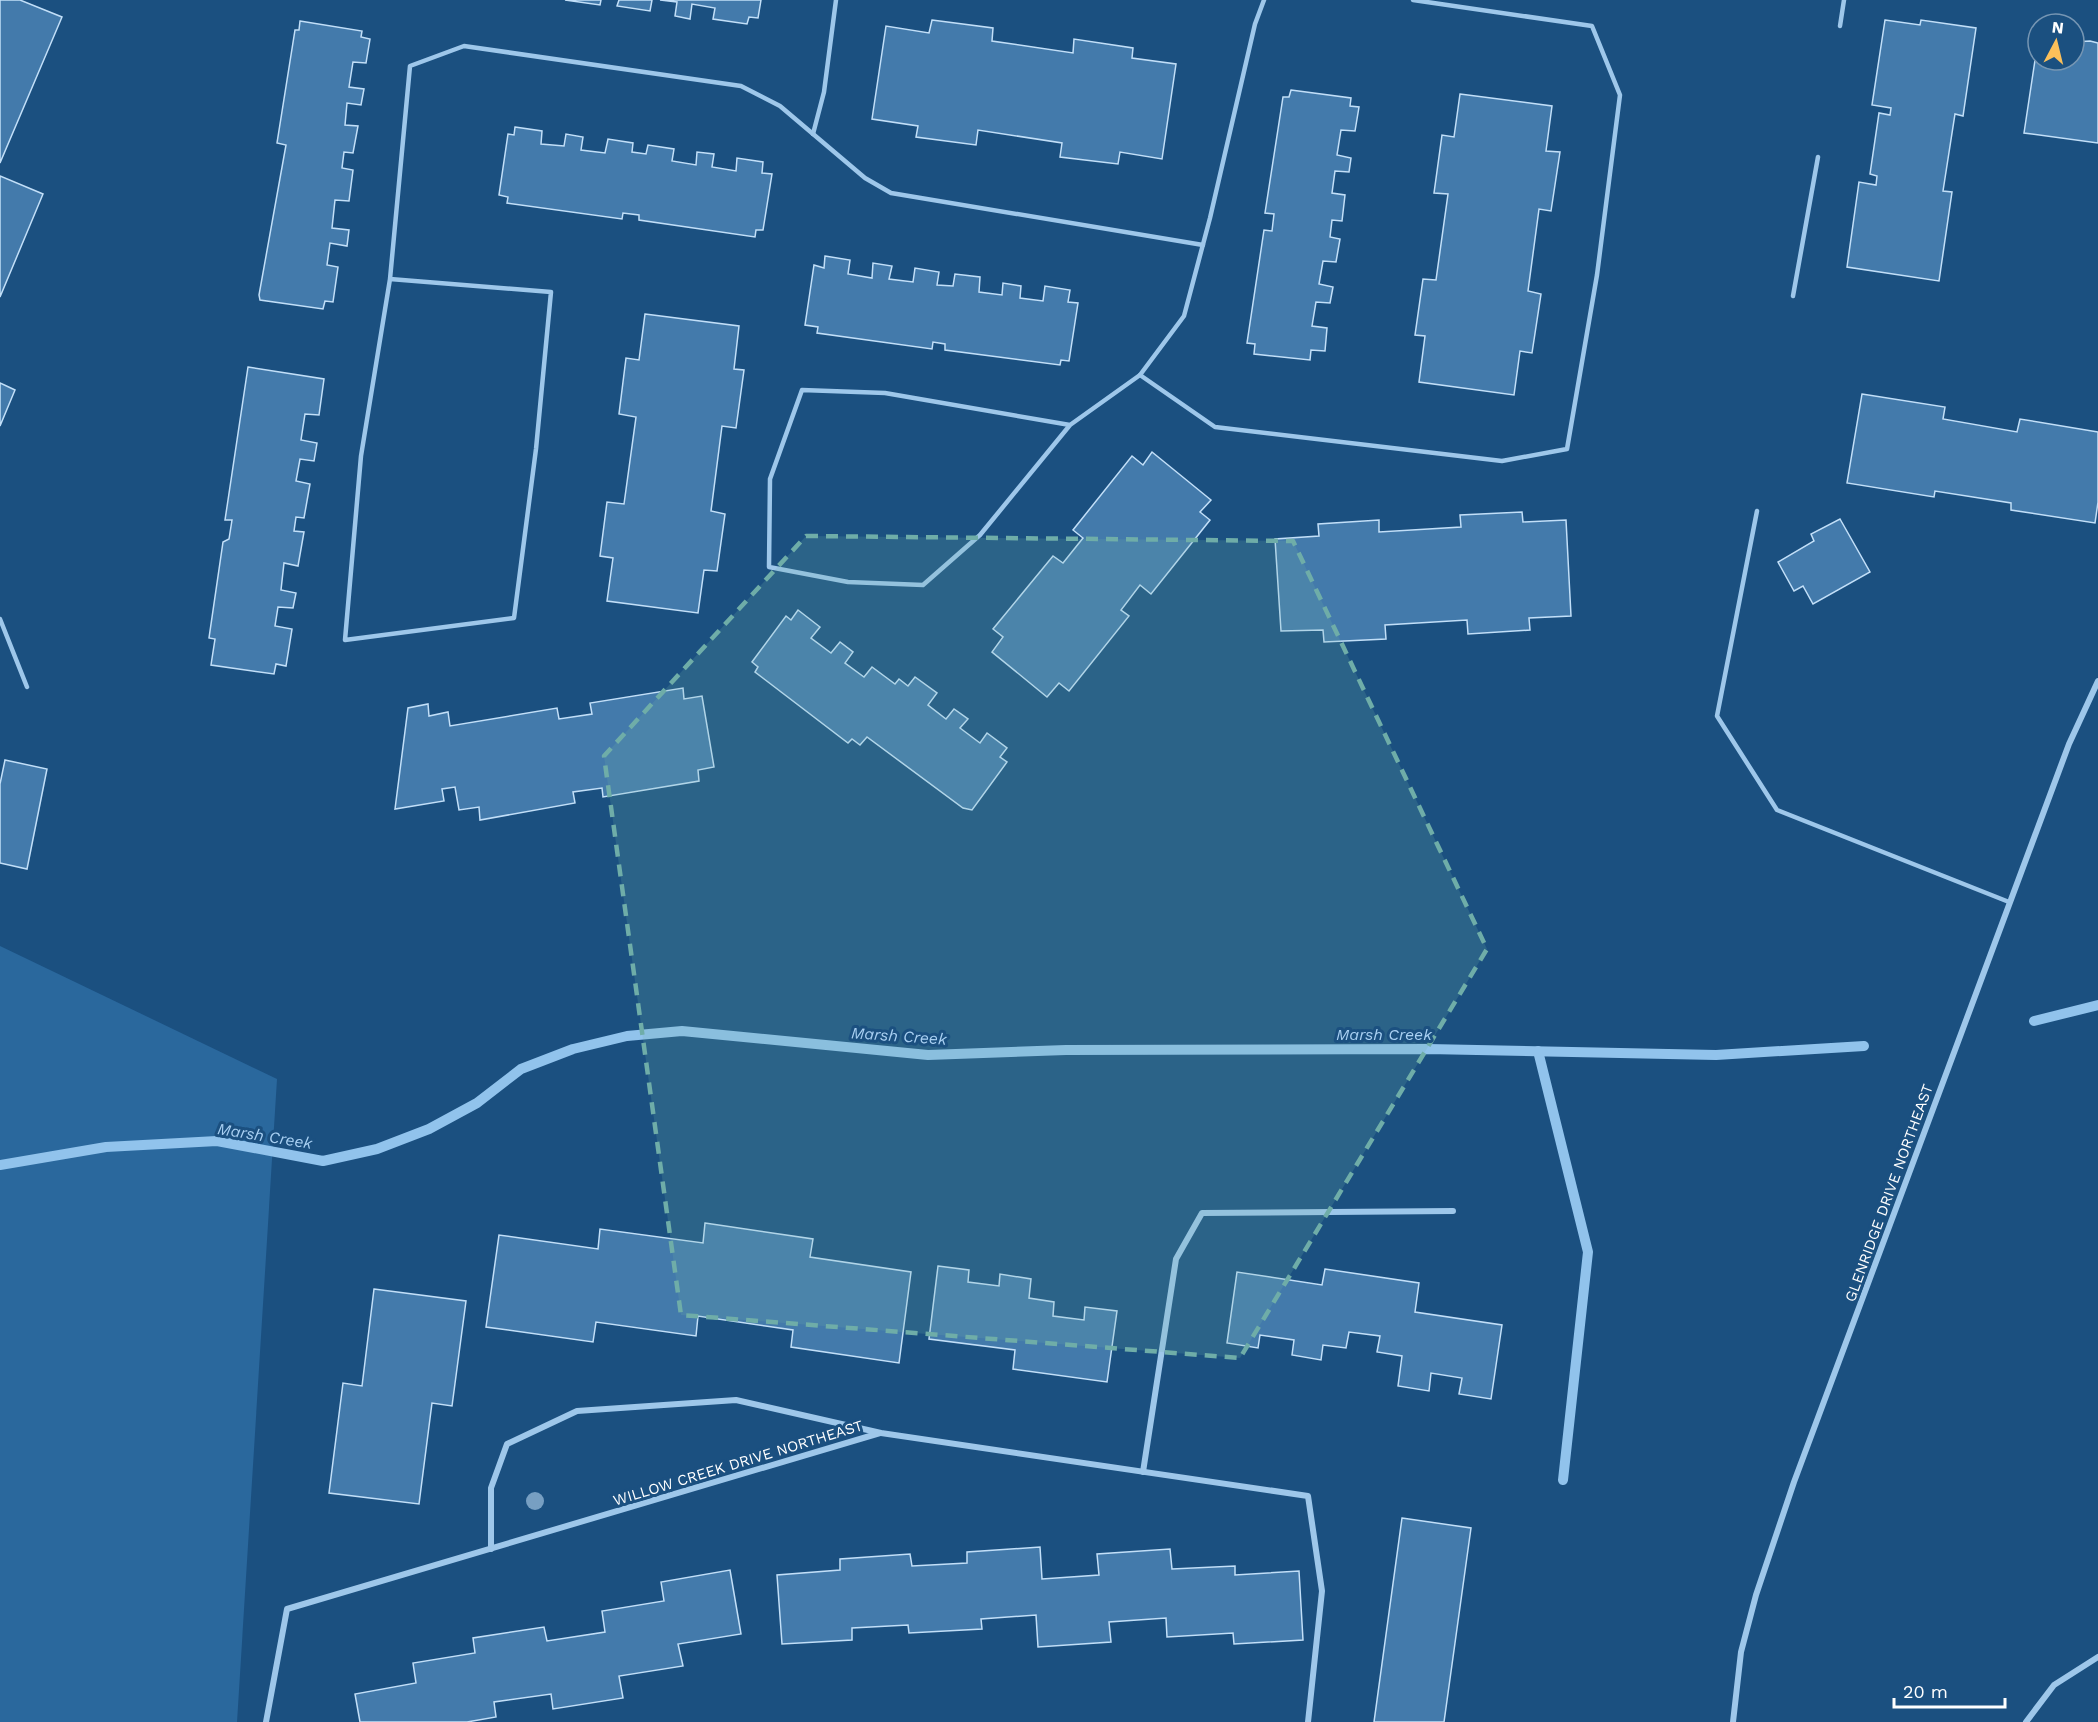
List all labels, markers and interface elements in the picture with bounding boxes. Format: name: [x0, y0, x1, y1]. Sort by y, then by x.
north arrow: [2026, 12, 2086, 72]
text: N: [2051, 17, 2065, 38]
water label: Marsh Creek: [851, 1023, 949, 1049]
water label: Marsh Creek: [1336, 1025, 1433, 1044]
street label: GLENRIDGE DRIVE NORTHEAST: [1841, 1082, 1937, 1304]
water label: Marsh Creek: [216, 1119, 315, 1153]
street label: WILLOW CREEK DRIVE NORTHEAST: [611, 1416, 865, 1510]
scale bar: [1894, 1671, 2005, 1709]
text: 20 m: [1903, 1681, 1948, 1702]

